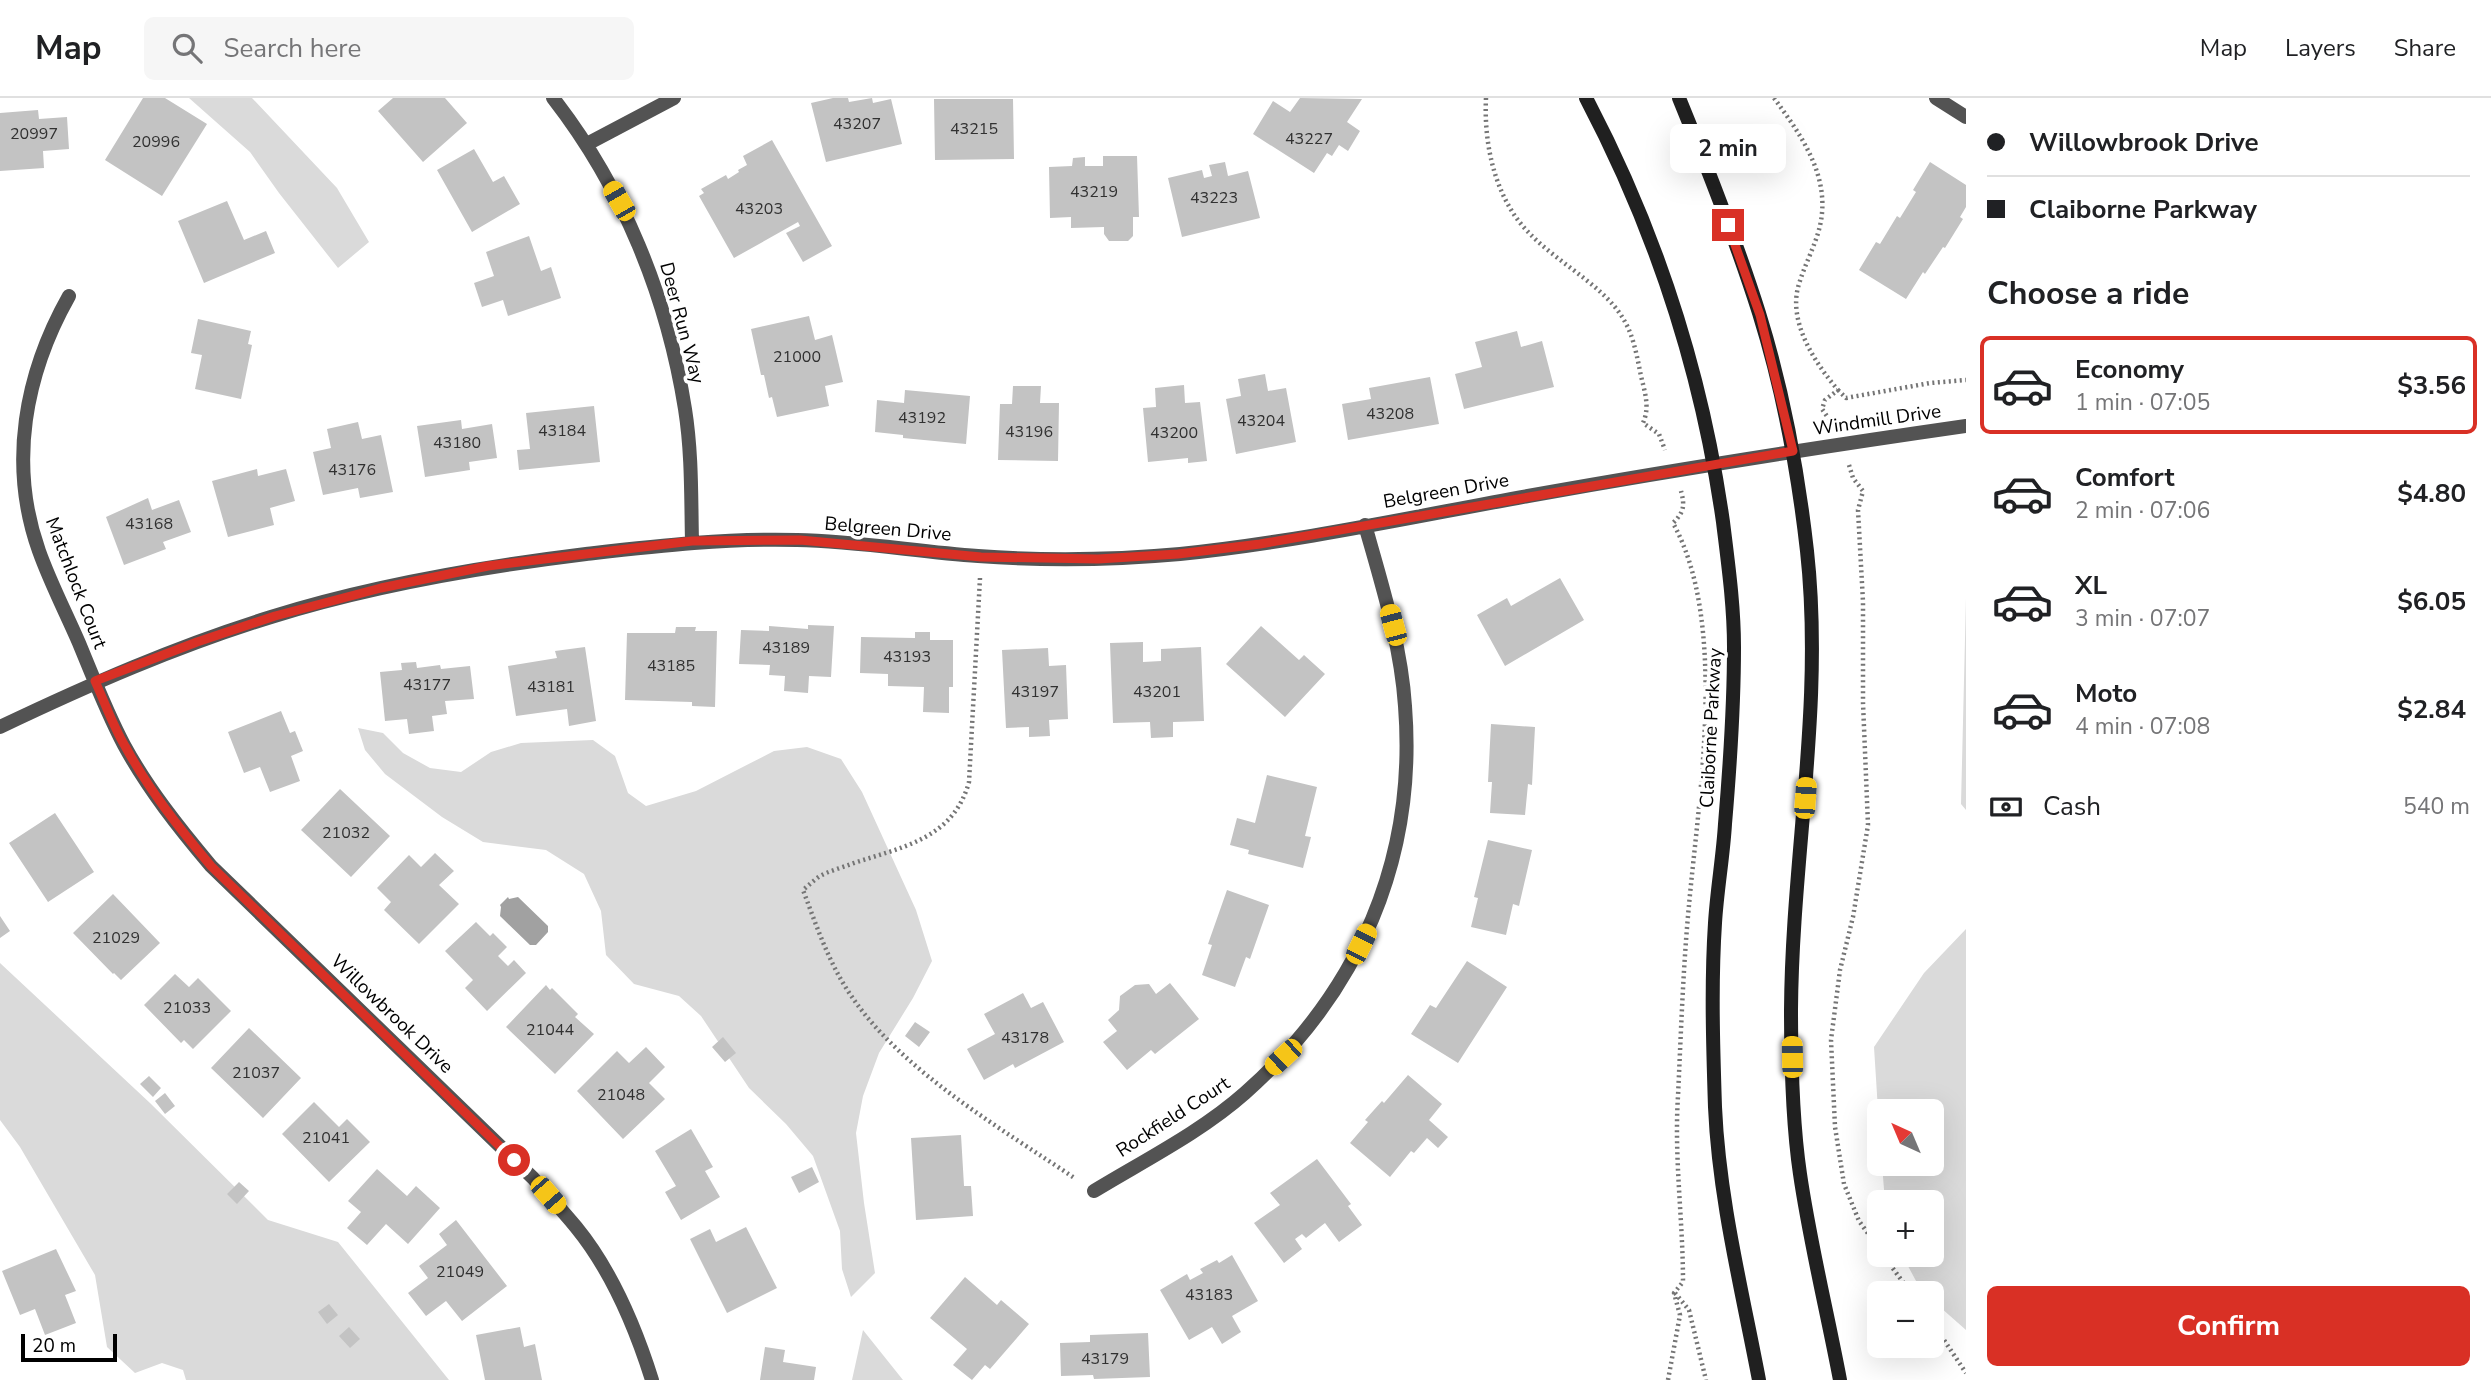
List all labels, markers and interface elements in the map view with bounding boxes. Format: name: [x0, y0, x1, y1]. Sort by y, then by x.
search box: [144, 17, 634, 80]
text: Map: [35, 26, 102, 71]
icon: search: [168, 29, 206, 67]
text: Search here: [224, 31, 361, 66]
text: Map: [2200, 32, 2247, 64]
text: Layers: [2285, 32, 2356, 64]
text: Share: [2394, 32, 2456, 64]
house number: 43207: [833, 113, 881, 135]
house number: 43215: [950, 118, 998, 140]
house number: 20997: [10, 123, 58, 145]
callout: 2 min: [1670, 123, 1786, 172]
text: Willowbrook Drive: [2029, 125, 2259, 160]
house number: 43227: [1285, 128, 1333, 150]
house number: 20996: [132, 131, 180, 153]
text: 2 min: [1698, 133, 1758, 164]
car: [600, 178, 639, 224]
house number: 43219: [1070, 181, 1118, 203]
house number: 43223: [1190, 187, 1238, 209]
text: Claiborne Parkway: [2029, 192, 2257, 227]
house number: 43203: [735, 198, 783, 220]
route end: [1712, 209, 1744, 241]
street label: Deer Run Way: [653, 259, 711, 387]
text: Choose a ride: [1987, 272, 2189, 315]
house number: 21000: [773, 346, 821, 368]
text: Economy: [2075, 352, 2184, 387]
icon: car: [1991, 354, 2054, 417]
text: $3.56: [2397, 368, 2466, 403]
text: 1 min · 07:05: [2075, 387, 2210, 418]
street label: Windmill Drive: [1811, 398, 1943, 442]
house number: 43208: [1366, 403, 1414, 425]
house number: 43192: [898, 407, 946, 429]
house number: 43204: [1237, 410, 1285, 432]
house number: 43184: [538, 420, 586, 442]
house number: 43196: [1005, 421, 1053, 443]
house number: 43200: [1150, 422, 1198, 444]
house number: 43180: [433, 432, 481, 454]
house number: 43176: [328, 459, 376, 481]
text: Comfort: [2075, 460, 2175, 495]
icon: car: [1991, 462, 2054, 525]
street label: Belgreen Drive: [1381, 467, 1511, 515]
text: $4.80: [2397, 476, 2466, 511]
text: 2 min · 07:06: [2075, 495, 2210, 526]
street label: Belgreen Drive: [823, 511, 953, 547]
street label: Matchlock Court: [39, 513, 113, 653]
house number: 43168: [125, 513, 173, 535]
text: XL: [2075, 568, 2107, 603]
icon: car: [1991, 570, 2054, 633]
text: $6.05: [2397, 584, 2466, 619]
car: [1378, 602, 1409, 648]
text: 3 min · 07:07: [2075, 603, 2210, 634]
house number: 43189: [762, 637, 810, 659]
house number: 43193: [883, 646, 931, 668]
street label: Claiborne Parkway: [1694, 647, 1728, 809]
house number: 43185: [647, 655, 695, 677]
house number: 43177: [403, 674, 451, 696]
house number: 43181: [527, 676, 575, 698]
text: Moto: [2075, 676, 2137, 711]
icon: car: [1991, 678, 2054, 741]
house number: 43197: [1011, 681, 1059, 703]
house number: 43201: [1133, 681, 1181, 703]
text: $2.84: [2397, 692, 2466, 727]
text: 4 min · 07:08: [2075, 711, 2210, 742]
car: [1794, 776, 1817, 820]
icon: cash: [1987, 788, 2025, 826]
text: Cash: [2043, 789, 2101, 824]
text: 540 m: [2403, 791, 2470, 822]
house number: 21032: [322, 822, 370, 844]
car: [1343, 921, 1380, 967]
house number: 21029: [92, 927, 140, 949]
street label: Willowbrook Drive: [325, 949, 459, 1079]
house number: 21033: [163, 997, 211, 1019]
house number: 21044: [526, 1019, 574, 1041]
house number: 43178: [1001, 1027, 1049, 1049]
car: [1261, 1035, 1306, 1079]
car: [1782, 1036, 1803, 1078]
house number: 21037: [232, 1062, 280, 1084]
street label: Rockfield Court: [1111, 1070, 1235, 1164]
house number: 21048: [597, 1084, 645, 1106]
north arrow: [1867, 1099, 1944, 1176]
map controls: [1867, 1099, 1944, 1358]
house number: 21041: [302, 1127, 350, 1149]
route start: [498, 1144, 530, 1176]
car: [527, 1172, 570, 1218]
button: +: [1867, 1190, 1944, 1267]
house number: 21049: [436, 1261, 484, 1283]
button: −: [1867, 1281, 1944, 1358]
house number: 43183: [1185, 1284, 1233, 1306]
button: Confirm: [1987, 1286, 2470, 1366]
scale bar: [21, 1331, 117, 1363]
text: 20 m: [32, 1333, 76, 1359]
house number: 43179: [1081, 1348, 1129, 1370]

